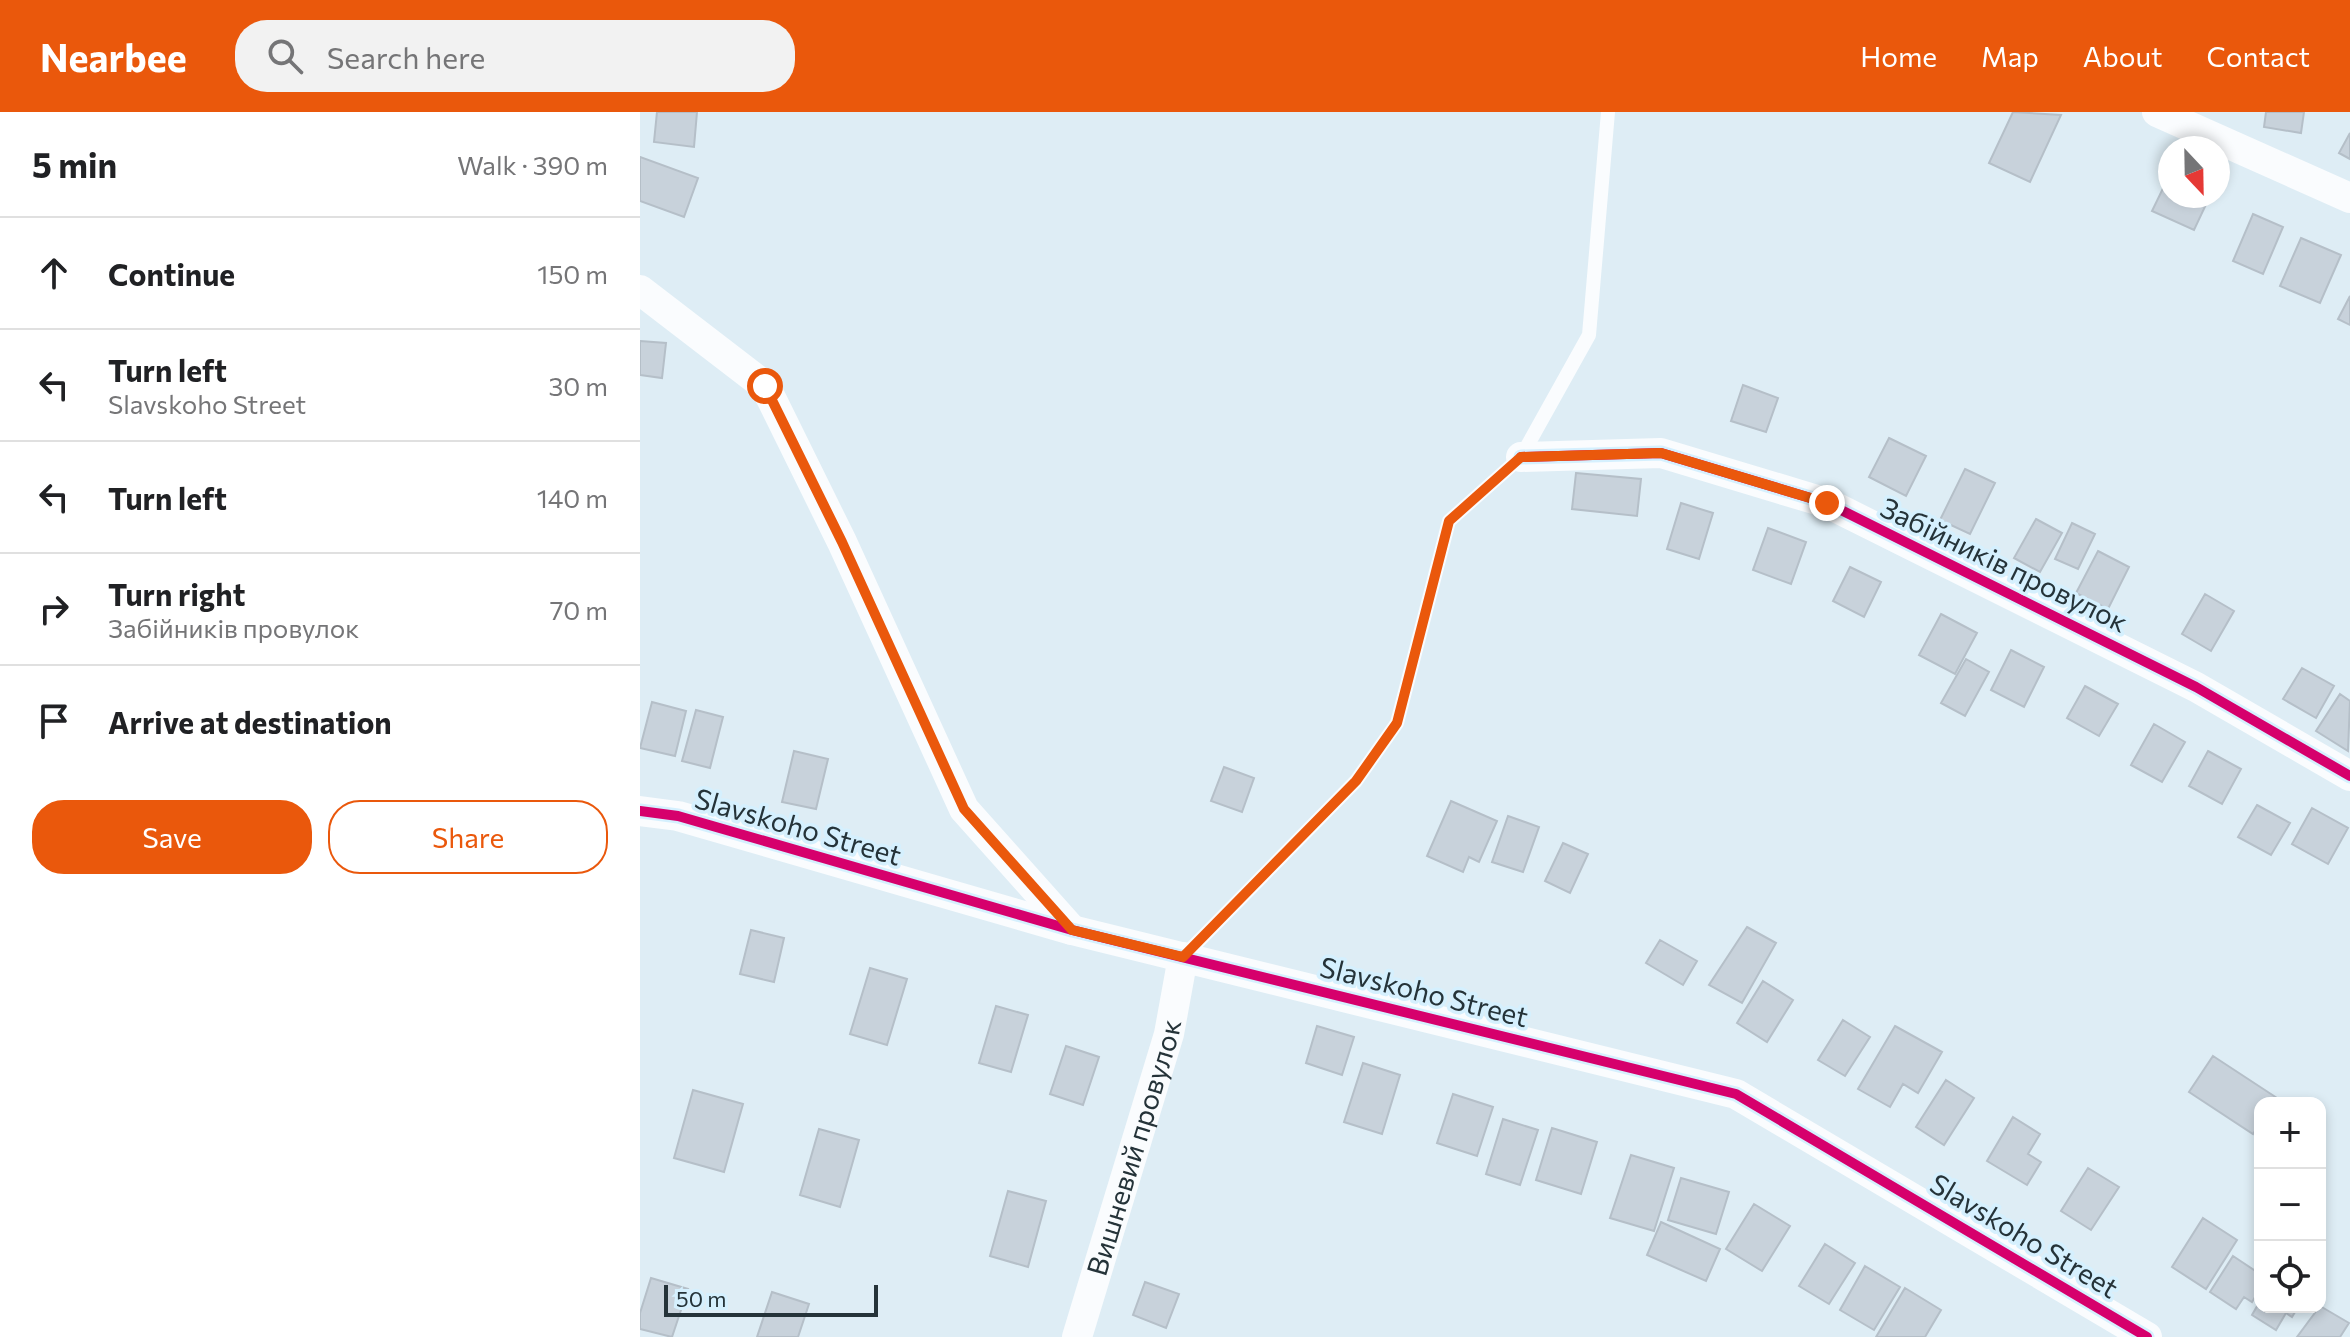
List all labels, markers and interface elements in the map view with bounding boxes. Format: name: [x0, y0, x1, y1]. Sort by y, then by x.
search box: [235, 20, 795, 92]
text: Nearbee: [40, 33, 187, 80]
icon: search: [263, 34, 307, 78]
text: Search here: [327, 38, 485, 75]
text: Home: [1860, 39, 1937, 73]
text: Map: [1981, 39, 2039, 73]
text: About: [2083, 39, 2163, 73]
text: Contact: [2207, 39, 2310, 73]
north arrow: [2158, 136, 2230, 208]
text: 5 min: [32, 143, 117, 185]
text: Walk · 390 m: [457, 149, 608, 180]
icon: ahead: [32, 251, 76, 295]
text: Continue: [108, 255, 235, 292]
text: 150 m: [537, 258, 608, 289]
text: Turn left: [108, 351, 227, 388]
icon: left: [32, 363, 76, 407]
route start: [747, 368, 783, 404]
text: 30 m: [549, 370, 608, 401]
text: Slavskoho Street: [108, 388, 306, 419]
icon: left: [32, 475, 76, 519]
text: Turn left: [108, 479, 227, 516]
text: 140 m: [537, 482, 608, 513]
route end: [1809, 485, 1845, 521]
street label: Забійників провулок: [1875, 490, 2133, 639]
text: Turn right: [108, 575, 245, 612]
icon: right: [32, 587, 76, 631]
text: 70 m: [550, 594, 608, 625]
text: Забійників провулок: [108, 612, 359, 643]
icon: arrive: [32, 699, 76, 743]
text: Arrive at destination: [108, 703, 392, 740]
street label: Slavskoho Street: [691, 780, 906, 872]
button: Save: [32, 800, 312, 874]
button: Share: [328, 800, 608, 874]
street label: Slavskoho Street: [1317, 949, 1532, 1033]
street label: Вишневий провулок: [1079, 1017, 1187, 1279]
map controls: [2254, 1097, 2326, 1313]
button: +: [2254, 1097, 2326, 1169]
street label: Slavskoho Street: [1924, 1166, 2125, 1305]
button: −: [2254, 1169, 2326, 1241]
button: locate: [2254, 1241, 2326, 1313]
scale bar: [664, 1281, 878, 1317]
text: 50 m: [676, 1285, 726, 1312]

